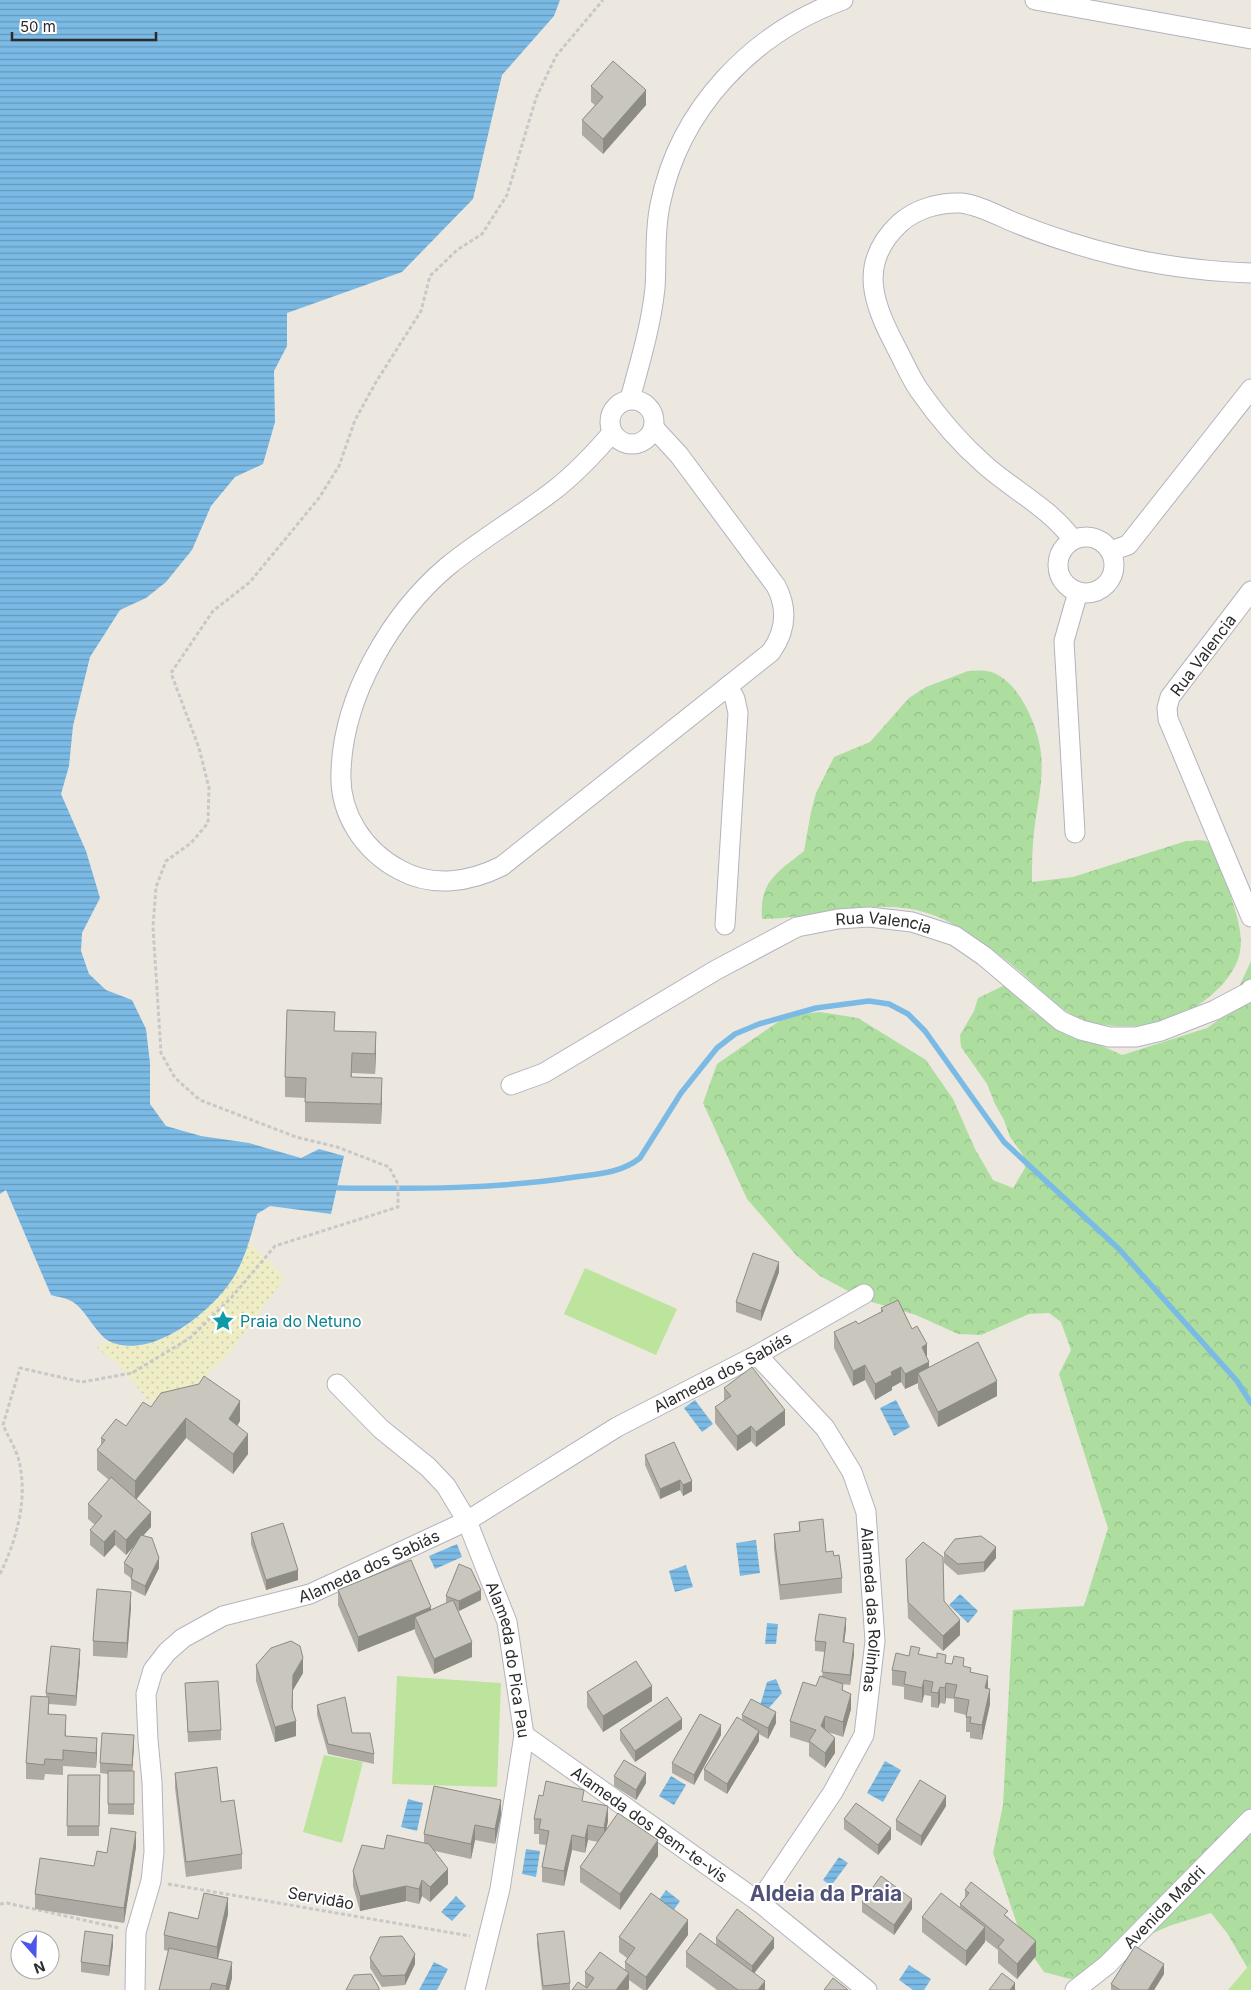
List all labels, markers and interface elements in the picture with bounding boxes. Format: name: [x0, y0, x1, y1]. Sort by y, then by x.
scale bar: [12, 10, 156, 42]
text: 50 m: [20, 17, 56, 36]
street label: Rua Valencia: [1166, 610, 1240, 700]
street label: Rua Valencia: [835, 907, 934, 938]
place icon: Praia do Netuno: [210, 1308, 236, 1334]
place label: Praia do Netuno: [240, 1311, 362, 1331]
street label: Alameda dos Sabiás: [650, 1327, 795, 1417]
street label: Alameda dos Sabiás: [296, 1525, 443, 1607]
street label: Alameda das Rolinhas: [857, 1526, 885, 1694]
street label: Alameda do Pica Pau: [482, 1578, 534, 1739]
street label: Alameda dos Bem-te-vis: [567, 1762, 732, 1887]
street label: Avenida Madri: [1119, 1862, 1209, 1953]
district label: Aldeia da Praia: [750, 1881, 902, 1906]
street label: Servidão: [286, 1882, 356, 1914]
north arrow: [10, 1930, 60, 1980]
text: N: [32, 1958, 48, 1977]

